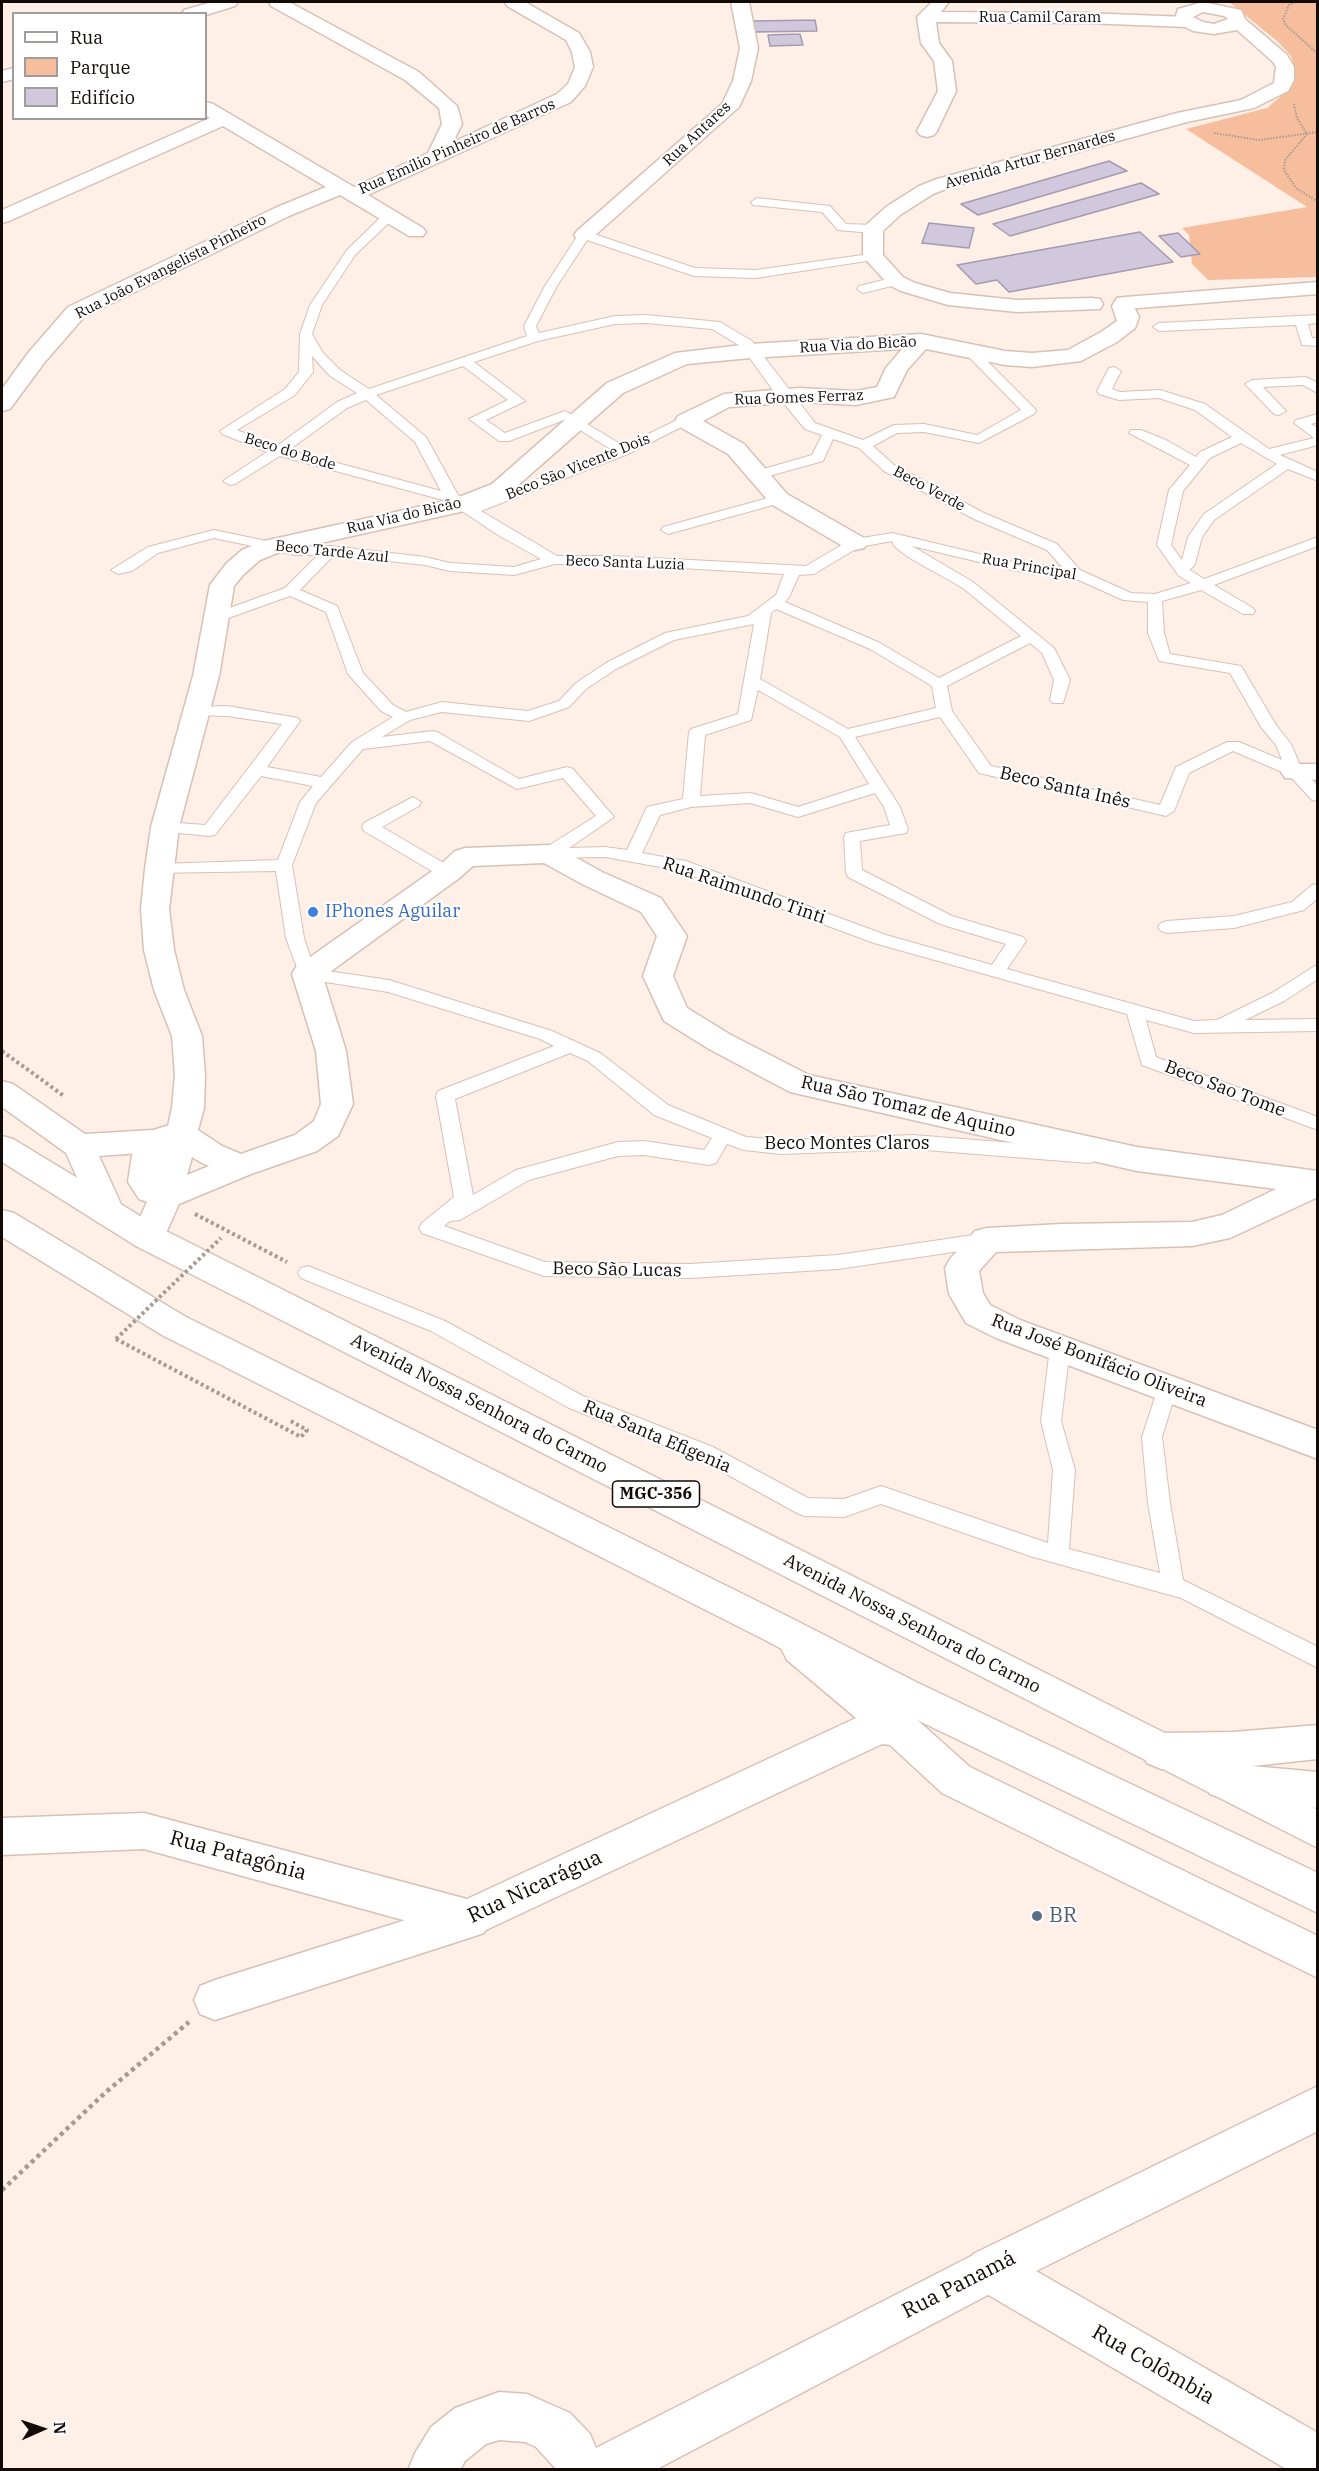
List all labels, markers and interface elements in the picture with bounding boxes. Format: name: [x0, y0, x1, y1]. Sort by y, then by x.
street label: Rua Camil Caram: [979, 9, 1101, 27]
legend: [12, 12, 207, 120]
text: Rua: [70, 26, 103, 49]
text: Parque: [70, 56, 130, 79]
text: Edifício: [70, 86, 135, 109]
street label: Rua Emílio Pinheiro de Barros: [356, 95, 558, 199]
street label: Rua Antares: [659, 98, 735, 170]
street label: Avenida Artur Bernardes: [943, 127, 1117, 193]
street label: Rua João Evangelista Pinheiro: [72, 211, 270, 323]
street label: Rua Via do Bicão: [799, 333, 917, 357]
street label: Rua Gomes Ferraz: [734, 387, 864, 409]
street label: Beco do Bode: [242, 430, 338, 474]
street label: Beco São Vicente Dois: [503, 430, 653, 504]
street label: Beco Verde: [890, 463, 968, 515]
street label: Rua Via do Bicão: [345, 494, 463, 538]
street label: Beco Tarde Azul: [274, 537, 390, 567]
street label: Rua Principal: [980, 550, 1078, 584]
street label: Beco Santa Luzia: [565, 552, 685, 574]
street label: Beco Santa Inês: [997, 762, 1133, 814]
street label: Rua Raimundo Tinti: [660, 853, 828, 929]
place label: IPhones Aguilar: [325, 901, 460, 923]
marker: IPhones Aguilar: [306, 905, 320, 919]
street label: Beco Sao Tome: [1161, 1056, 1289, 1122]
street label: Rua São Tomaz de Aquino: [799, 1072, 1017, 1142]
street label: Beco Montes Claros: [764, 1133, 930, 1155]
street label: Beco São Lucas: [552, 1258, 682, 1282]
street label: Rua José Bonifácio Oliveira: [988, 1310, 1210, 1412]
street label: Avenida Nossa Senhora do Carmo: [347, 1330, 611, 1478]
street label: Rua Santa Efigenia: [580, 1396, 734, 1478]
road number: MGC-356: [612, 1481, 700, 1507]
street label: Avenida Nossa Senhora do Carmo: [780, 1550, 1044, 1698]
street label: Rua Patagônia: [167, 1826, 309, 1886]
street label: Rua Nicarágua: [464, 1845, 606, 1929]
place label: BR: [1049, 1903, 1077, 1929]
marker: BR: [1030, 1909, 1044, 1923]
street label: Rua Panamá: [898, 2246, 1020, 2324]
street label: Rua Colômbia: [1087, 2320, 1219, 2410]
north arrow: [12, 2399, 72, 2459]
text: N: [50, 2421, 70, 2435]

